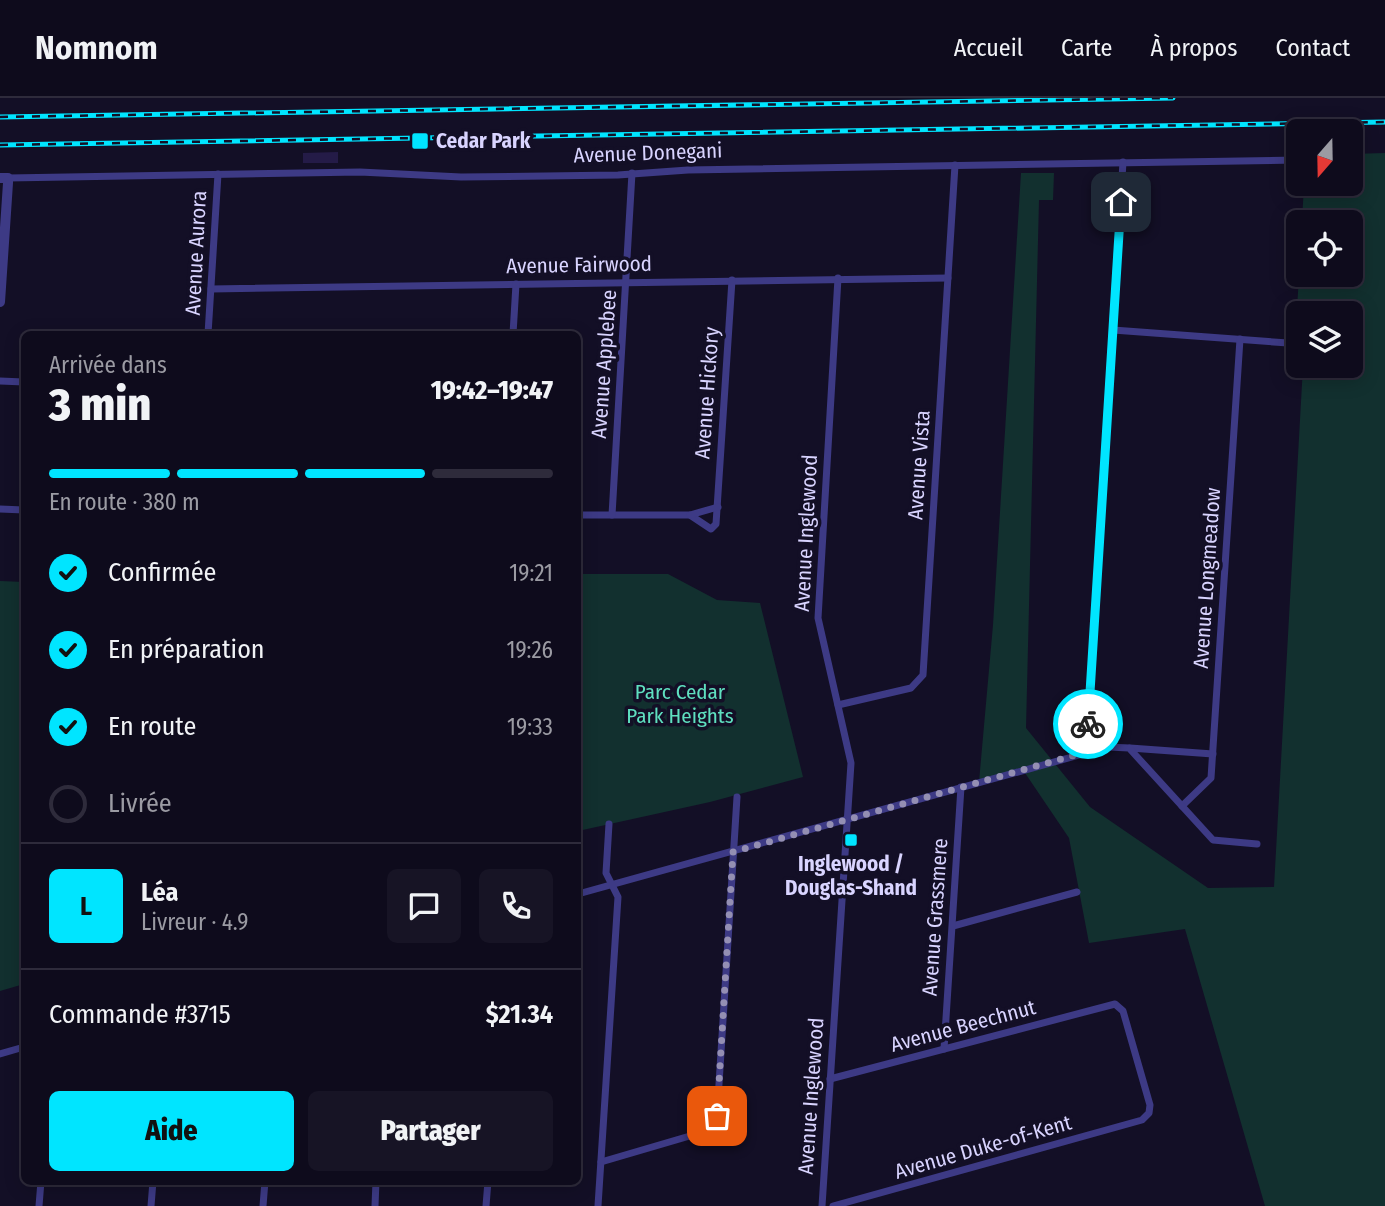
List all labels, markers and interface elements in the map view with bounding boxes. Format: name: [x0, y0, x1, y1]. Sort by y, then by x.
text: Nomnom: [35, 28, 158, 68]
text: Accueil: [954, 34, 1023, 62]
text: Carte: [1061, 34, 1112, 62]
text: À propos: [1150, 34, 1237, 62]
text: Contact: [1275, 34, 1350, 62]
north arrow: [1286, 119, 1363, 196]
map controls: [1286, 119, 1363, 378]
place label: Cedar Park: [436, 128, 531, 154]
marker: Cedar Park: [410, 131, 430, 151]
street label: Avenue Donegani: [573, 137, 723, 169]
pin: [1091, 172, 1151, 232]
icon: home: [1102, 183, 1140, 221]
street label: Avenue Aurora: [180, 190, 212, 316]
button: locate: [1286, 210, 1363, 287]
street label: Avenue Fairwood: [506, 251, 652, 279]
street label: Avenue Applebee: [586, 289, 622, 439]
button: layers: [1286, 301, 1363, 378]
street label: Avenue Hickory: [689, 325, 725, 460]
text: Arrivée dans: [49, 351, 167, 379]
text: 19:42–19:47: [431, 375, 553, 406]
text: 3 min: [49, 377, 151, 432]
street label: Avenue Vista: [902, 409, 936, 521]
street label: Avenue Inglewood: [789, 454, 823, 612]
street label: Avenue Longmeadow: [1188, 486, 1226, 669]
text: En route · 380 m: [49, 488, 200, 516]
icon: check: [49, 554, 87, 592]
text: Confirmée: [108, 557, 216, 588]
text: 19:21: [509, 559, 553, 587]
icon: check: [49, 631, 87, 669]
text: En préparation: [108, 634, 265, 665]
text: 19:26: [506, 636, 553, 664]
park label: Parc Cedar Park Heights: [626, 679, 734, 729]
courier: [1053, 689, 1123, 759]
icon: bike: [1069, 705, 1107, 743]
icon: check: [49, 708, 87, 746]
text: En route: [108, 711, 196, 742]
text: 19:33: [507, 713, 553, 741]
text: Livrée: [108, 788, 172, 819]
marker: Inglewood / Douglas-Shand: [843, 832, 859, 848]
street label: Avenue Grassmere: [917, 837, 953, 997]
place label: Inglewood / Douglas-Shand: [785, 851, 917, 901]
button: chat: [387, 869, 461, 943]
button: phone: [479, 869, 553, 943]
text: Léa: [141, 877, 178, 908]
text: L: [80, 891, 92, 922]
text: Livreur · 4.9: [141, 908, 248, 936]
street label: Avenue Beechnut: [888, 994, 1039, 1058]
text: Commande #3715: [49, 999, 231, 1030]
text: $21.34: [486, 999, 553, 1030]
street label: Avenue Inglewood: [793, 1017, 829, 1175]
pin: [687, 1086, 747, 1146]
button: Aide: [49, 1091, 294, 1171]
button: Partager: [308, 1091, 553, 1171]
icon: bag: [698, 1097, 736, 1135]
street label: Avenue Duke-of-Kent: [892, 1109, 1075, 1185]

